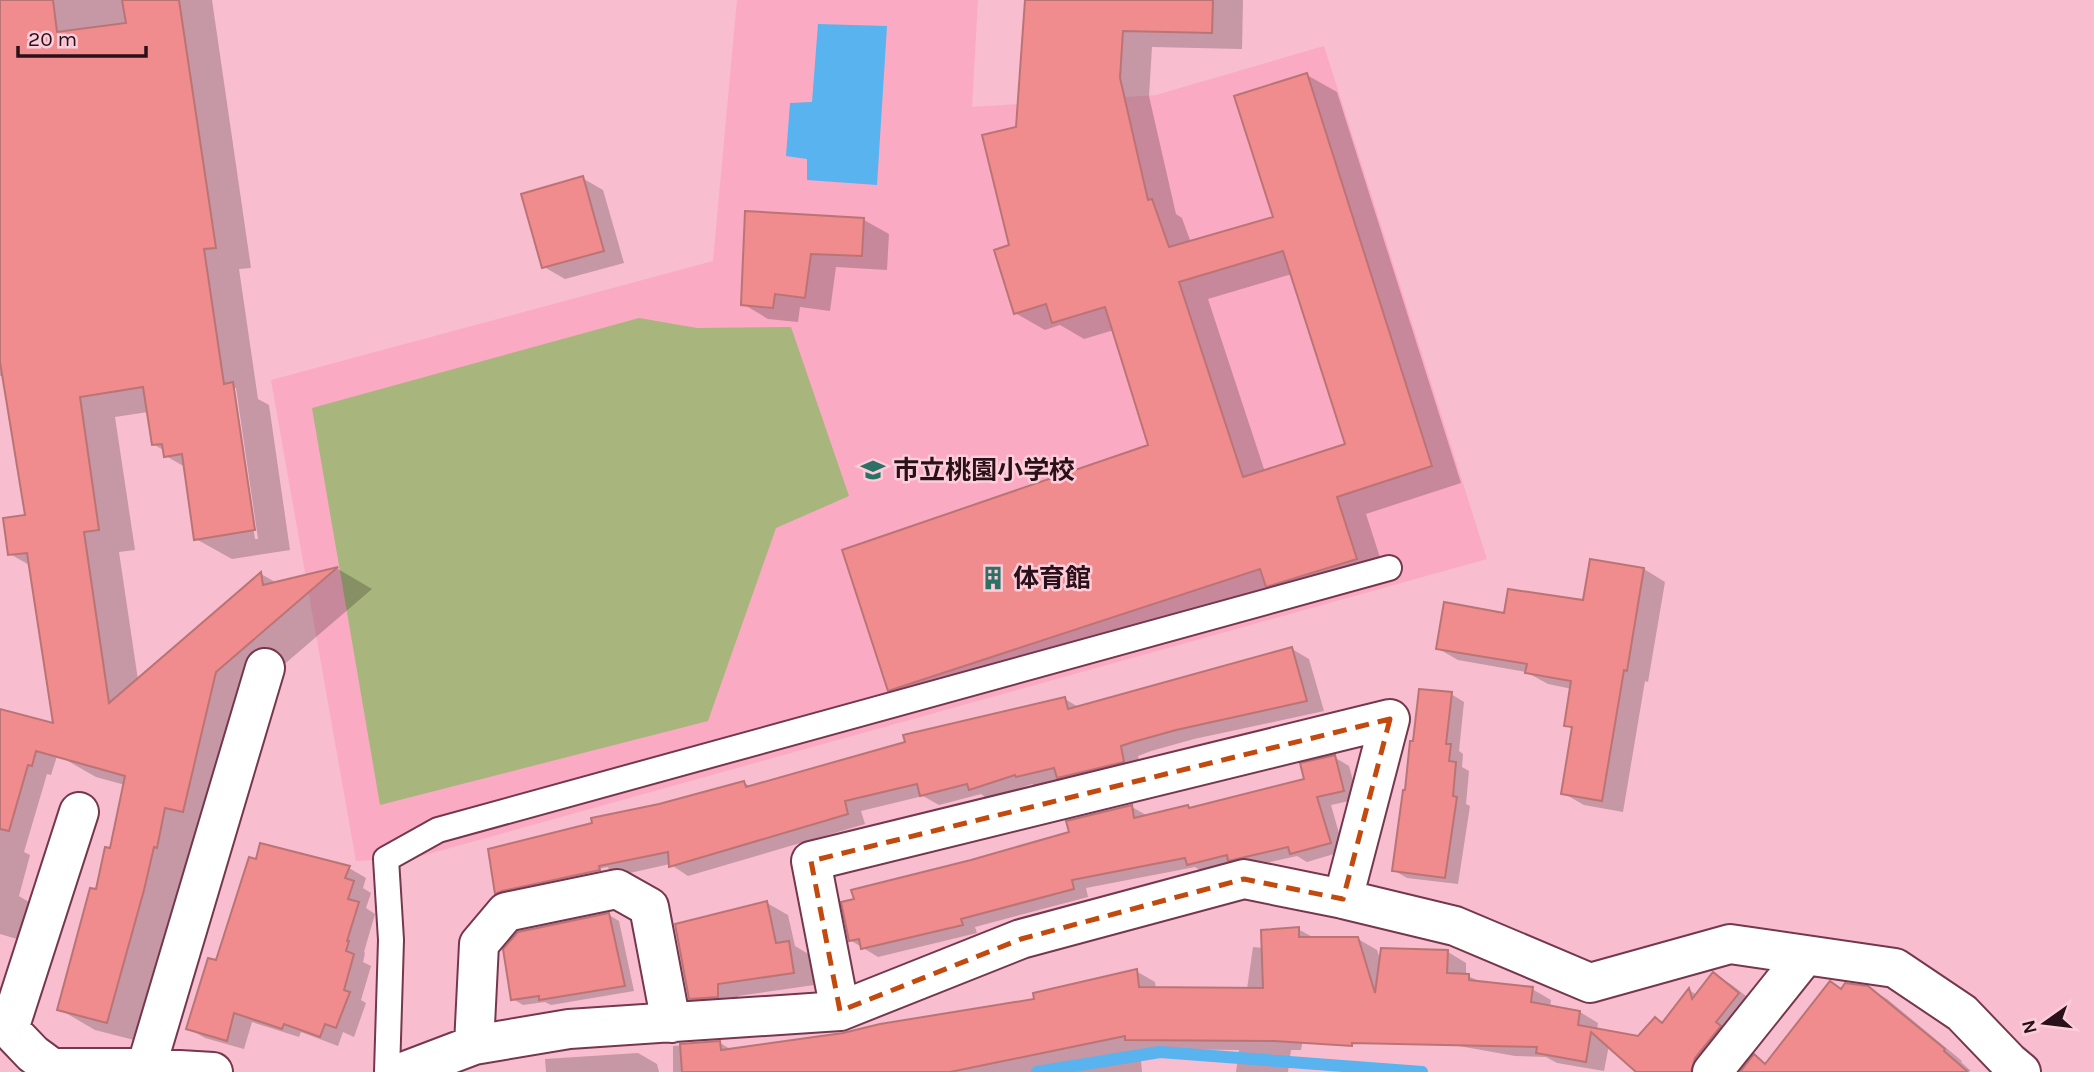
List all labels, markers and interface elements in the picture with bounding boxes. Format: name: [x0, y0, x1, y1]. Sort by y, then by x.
scale bar: [18, 14, 145, 58]
text: 20 m: [28, 27, 77, 51]
place label: 市立桃園小学校: [893, 455, 1075, 486]
school or university icon: 市立桃園小学校: [859, 456, 887, 484]
place label: 体育館: [1013, 563, 1091, 594]
building icon: 体育館: [979, 564, 1007, 592]
north arrow: [2010, 988, 2080, 1058]
text: N: [2017, 1018, 2042, 1036]

